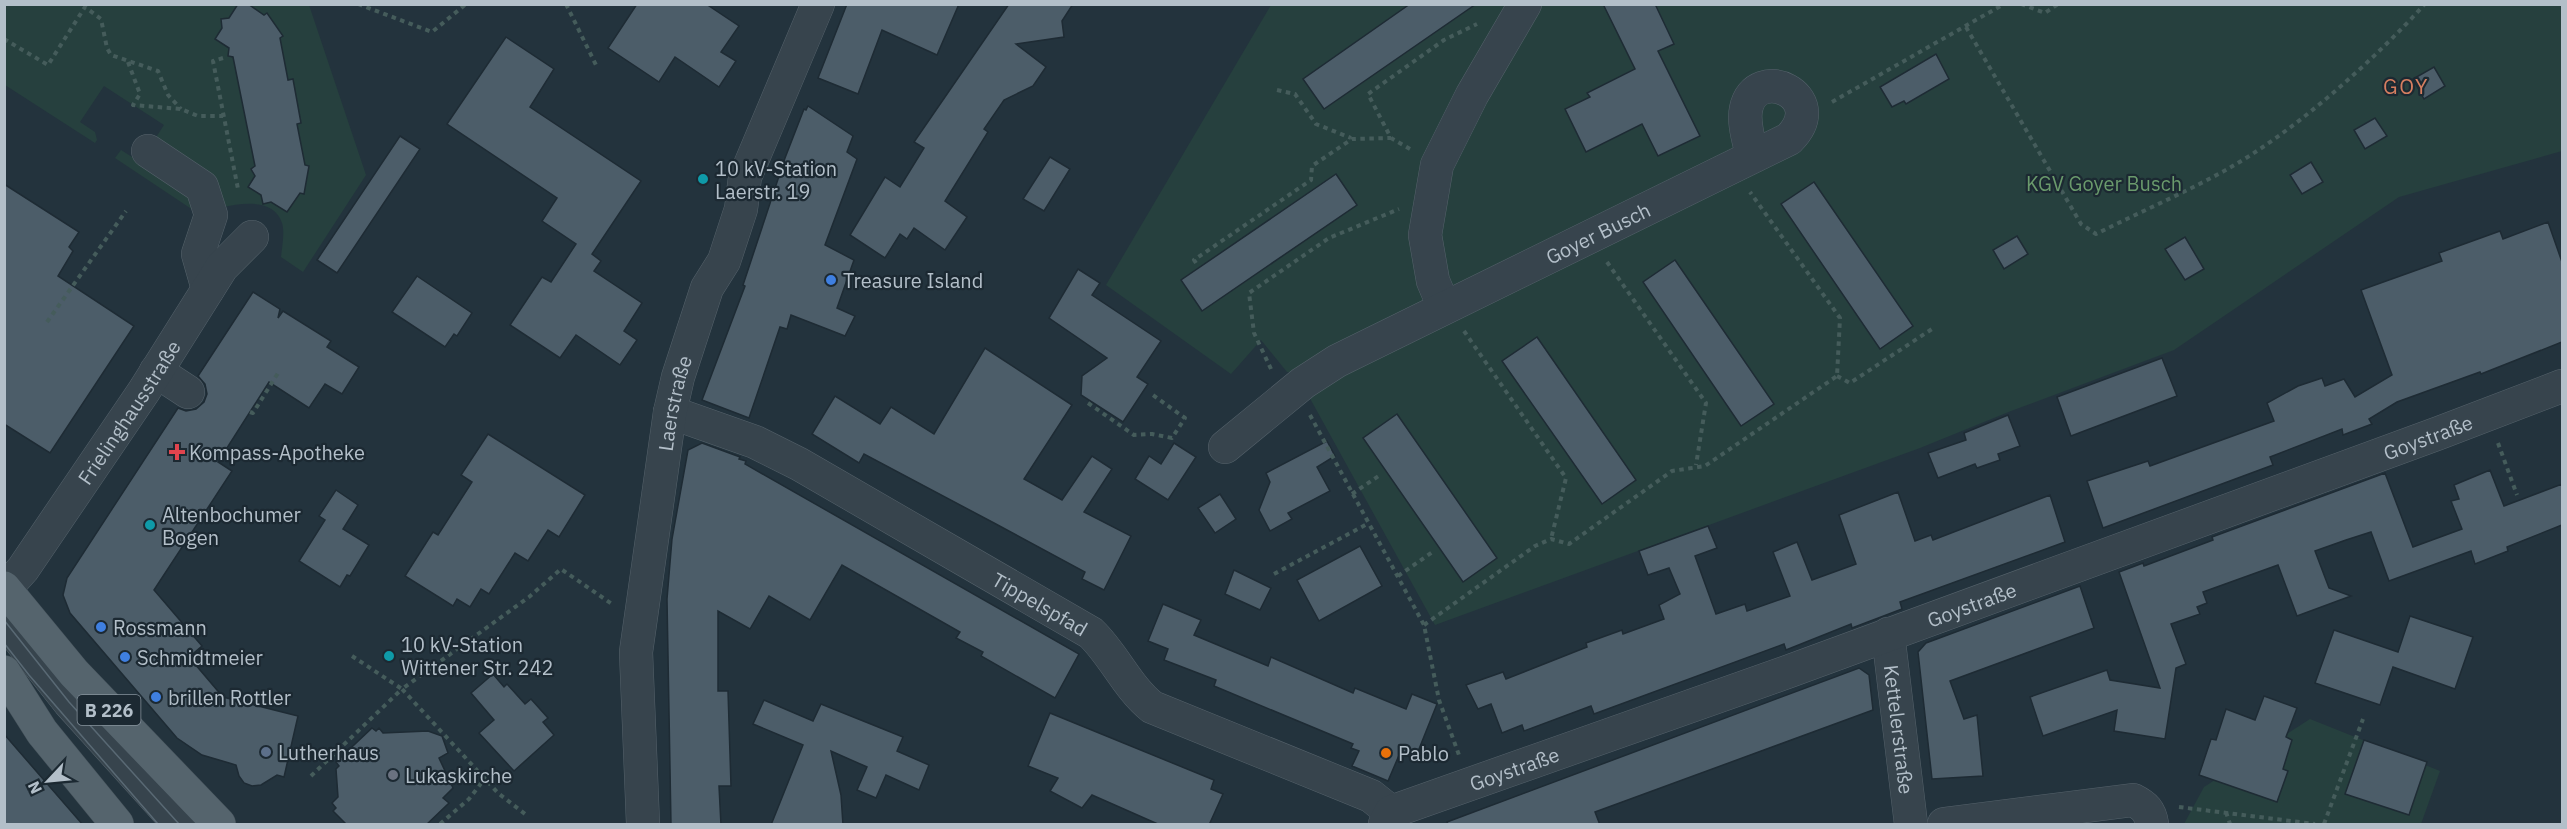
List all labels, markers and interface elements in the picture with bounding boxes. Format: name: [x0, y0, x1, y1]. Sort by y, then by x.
district label: GOY: [2383, 72, 2429, 100]
place label: 10 kV-Station Laerstr. 19: [715, 155, 837, 205]
park label: KGV Goyer Busch: [2026, 170, 2182, 197]
marker: 10 kV-Station Laerstr. 19: [696, 172, 710, 186]
street label: Goyer Busch: [1541, 196, 1655, 270]
place label: Treasure Island: [843, 267, 983, 294]
marker: Treasure Island: [824, 273, 838, 287]
street label: Frielinghausstraße: [71, 335, 186, 490]
street label: Laerstraße: [651, 352, 698, 453]
street label: Goystraße: [2379, 408, 2476, 466]
place label: Kompass-Apotheke: [189, 439, 365, 466]
marker: Kompass-Apotheke: [170, 445, 184, 459]
place label: Altenbochumer Bogen: [162, 501, 301, 551]
marker: Altenbochumer Bogen: [143, 518, 157, 532]
street label: Tippelspfad: [987, 565, 1093, 642]
street label: Goystraße: [1923, 576, 2020, 633]
place label: Rossmann: [113, 614, 207, 641]
marker: Rossmann: [94, 620, 108, 634]
place label: 10 kV-Station Wittener Str. 242: [401, 631, 554, 681]
place label: Schmidtmeier: [137, 644, 263, 671]
marker: 10 kV-Station Wittener Str. 242: [382, 649, 396, 663]
marker: Schmidtmeier: [118, 650, 132, 664]
street label: Kettelerstraße: [1878, 663, 1921, 796]
place label: brillen Rottler: [168, 684, 291, 711]
marker: brillen Rottler: [149, 690, 163, 704]
road number: B 226: [78, 695, 140, 725]
place label: Lutherhaus: [278, 739, 379, 766]
place label: Pablo: [1398, 740, 1449, 767]
street label: Goystraße: [1466, 740, 1563, 797]
marker: Lutherhaus: [259, 745, 273, 759]
marker: Pablo: [1379, 746, 1393, 760]
north arrow: [18, 751, 78, 811]
place label: Lukaskirche: [405, 762, 512, 789]
marker: Lukaskirche: [386, 768, 400, 782]
text: N: [23, 778, 46, 797]

